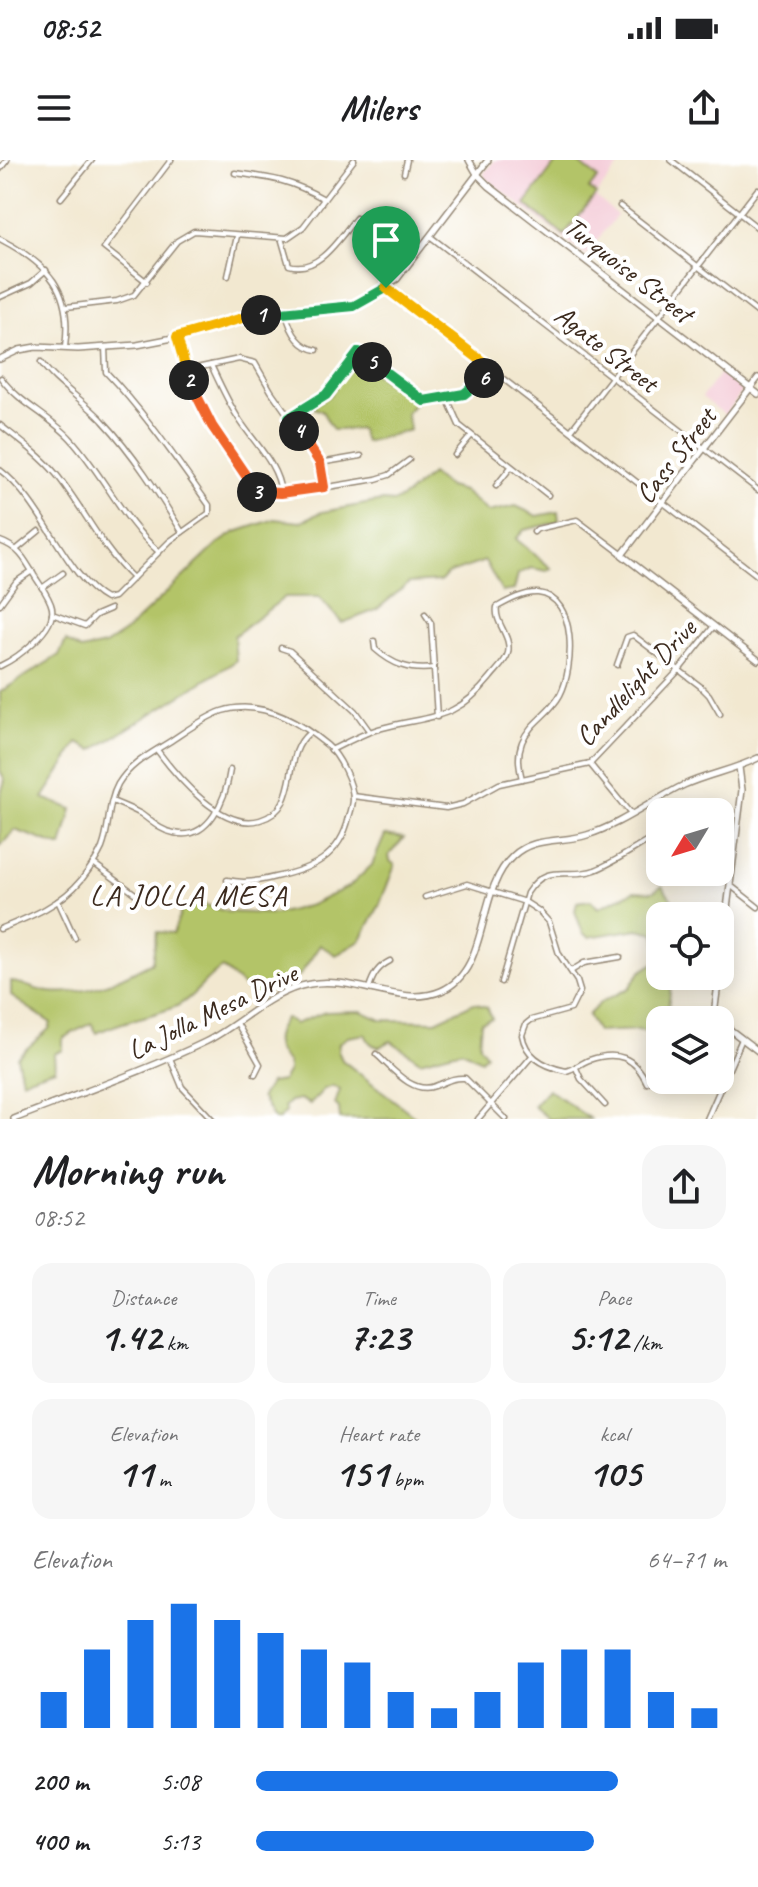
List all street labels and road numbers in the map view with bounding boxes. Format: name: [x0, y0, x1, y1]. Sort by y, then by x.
street label: Turquoise Street: [558, 208, 703, 333]
street label: Agate Street: [548, 297, 668, 401]
street label: Cass Street: [627, 398, 725, 510]
street label: Candlelight Drive: [568, 610, 705, 753]
street label: La Jolla Mesa Drive: [122, 955, 304, 1068]

